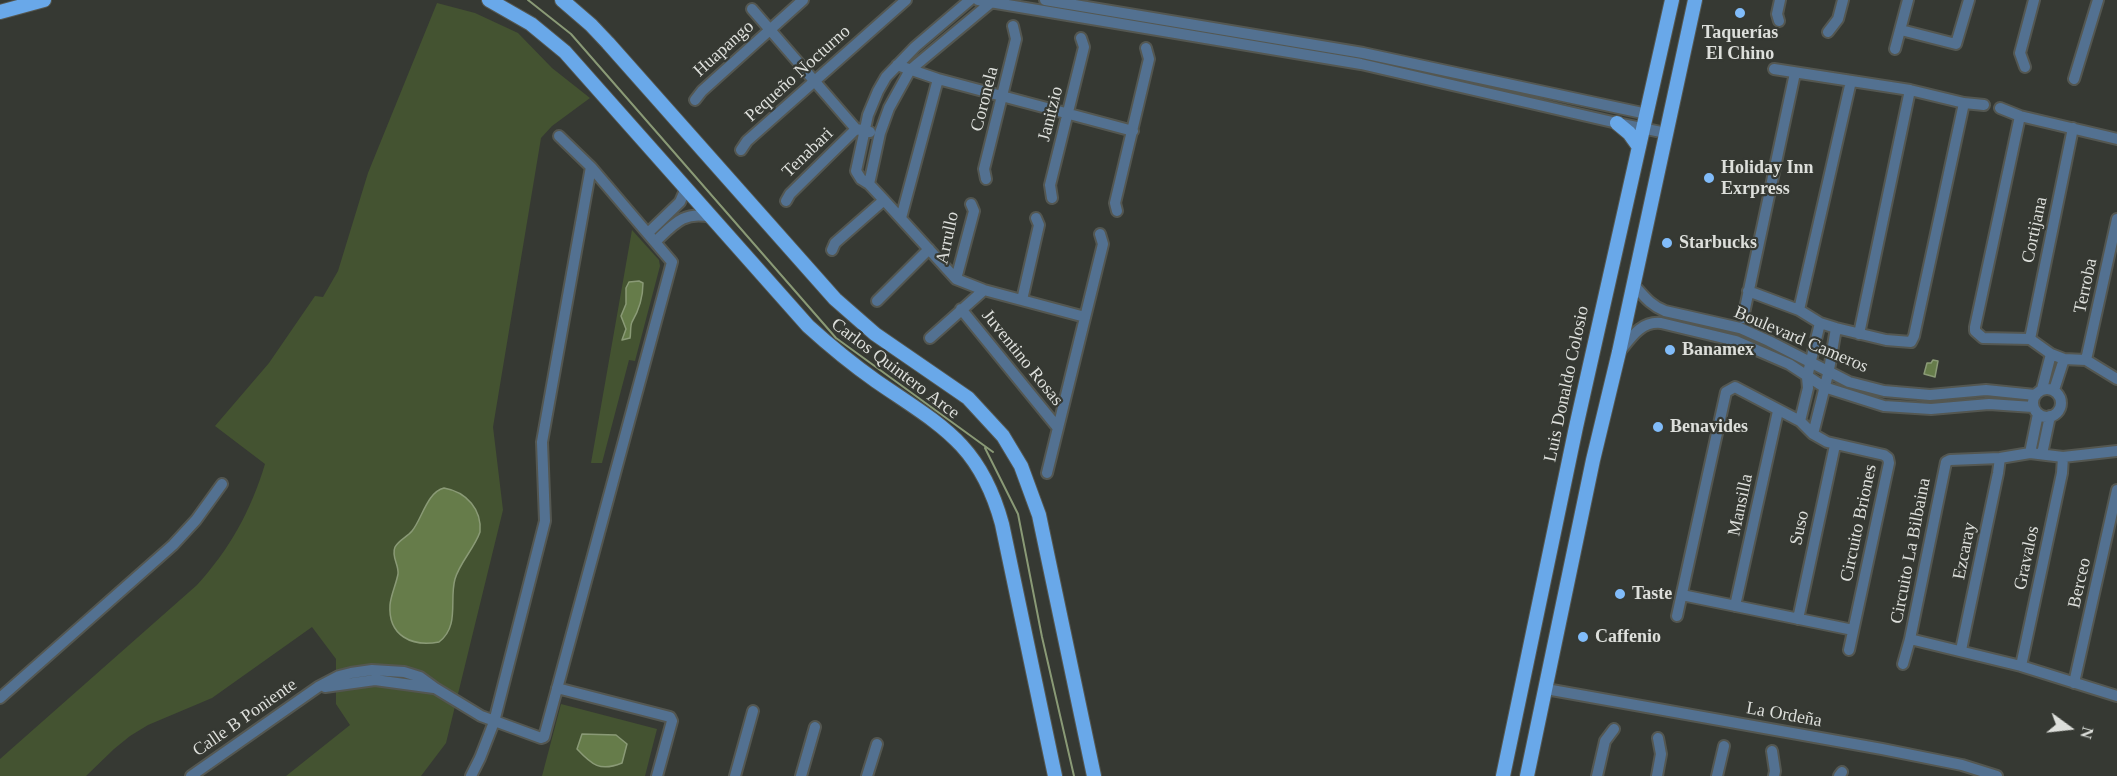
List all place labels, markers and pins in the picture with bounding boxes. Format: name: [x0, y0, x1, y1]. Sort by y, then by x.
marker: Taquerías El Chino: [1733, 6, 1747, 20]
place label: Taquerías El Chino: [1702, 22, 1778, 64]
place label: Holiday Inn Exrpress: [1721, 157, 1814, 200]
marker: Holiday Inn Exrpress: [1702, 171, 1716, 185]
place label: Starbucks: [1679, 232, 1757, 254]
marker: Starbucks: [1660, 236, 1674, 250]
place label: Banamex: [1682, 339, 1754, 361]
marker: Banamex: [1663, 343, 1677, 357]
place label: Benavides: [1670, 416, 1748, 438]
marker: Benavides: [1651, 420, 1665, 434]
place label: Taste: [1632, 583, 1672, 605]
marker: Taste: [1613, 587, 1627, 601]
place label: Caffenio: [1595, 626, 1661, 648]
marker: Caffenio: [1576, 630, 1590, 644]

